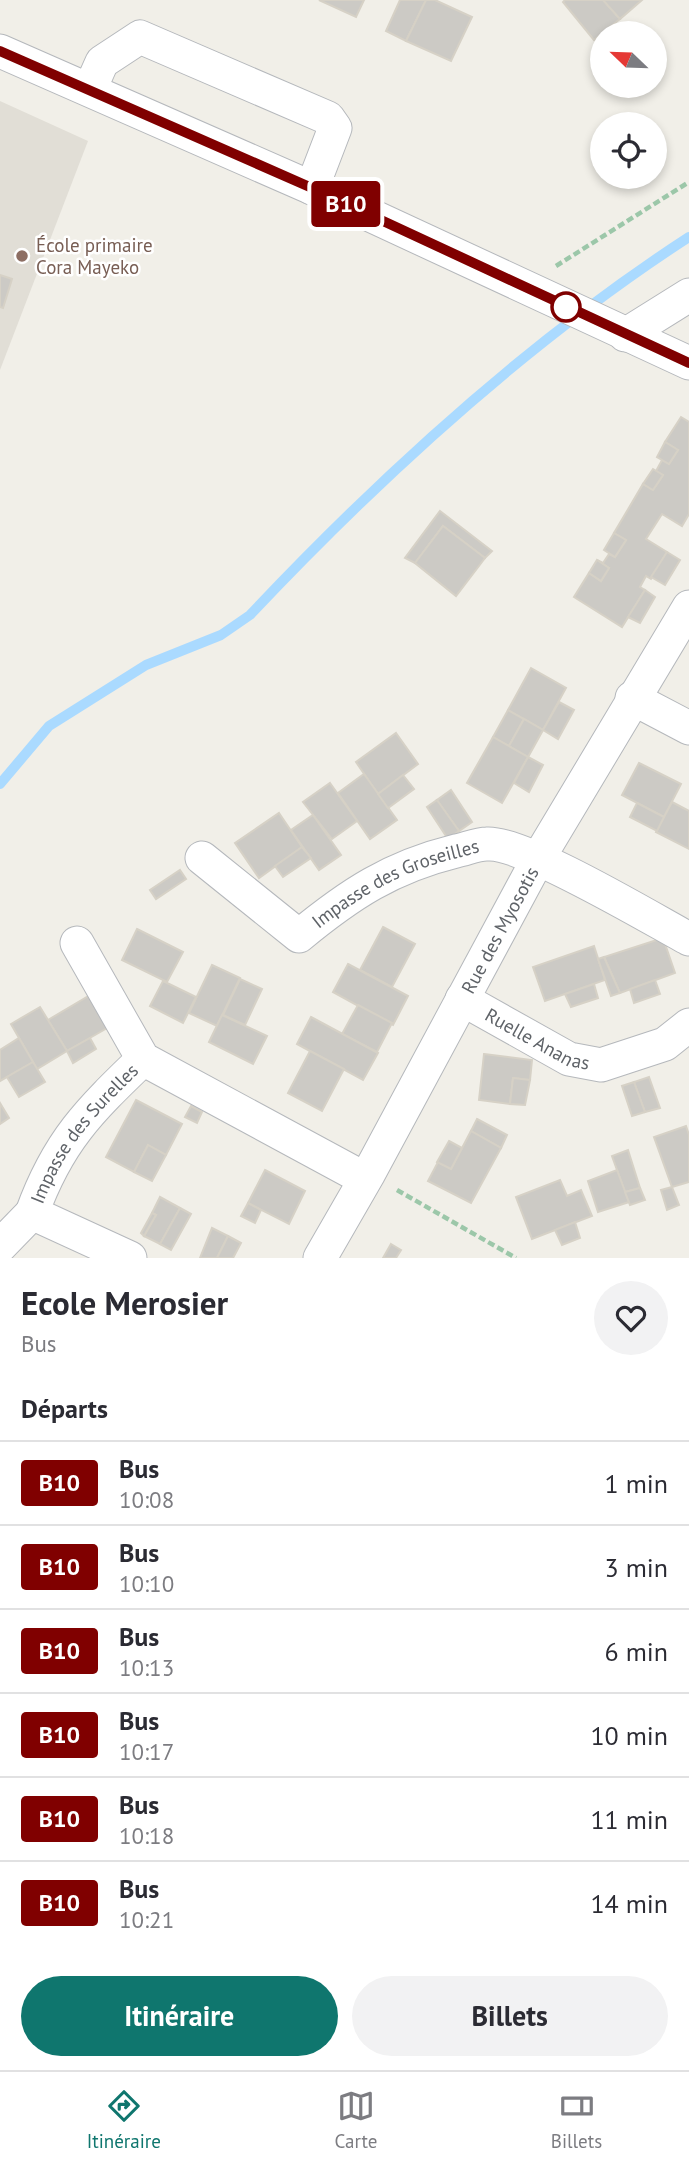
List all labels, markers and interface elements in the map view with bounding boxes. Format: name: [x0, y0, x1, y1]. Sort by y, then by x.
north arrow: [590, 21, 667, 98]
map controls: [590, 21, 667, 189]
button: locate: [590, 112, 667, 189]
line badge: B10: [306, 181, 386, 227]
text: B10: [325, 188, 367, 219]
place label: École primaire Cora Mayeko: [36, 233, 153, 279]
marker: École primaire Cora Mayeko: [14, 248, 30, 264]
unlabelled marker: [551, 292, 581, 322]
street label: Impasse des Groseilles: [307, 833, 482, 933]
street label: Rue des Myosotis: [456, 862, 544, 998]
street label: Ruelle Ananas: [481, 1002, 592, 1075]
street label: Impasse des Surelles: [25, 1058, 143, 1207]
text: Ecole Merosier: [21, 1281, 228, 1324]
button: heart: [594, 1281, 668, 1355]
text: Bus: [21, 1329, 57, 1358]
text: Départs: [21, 1392, 108, 1425]
text: Bus: [119, 1452, 159, 1485]
text: B10: [39, 1467, 80, 1498]
text: 1 min: [605, 1467, 668, 1500]
text: 10:08: [119, 1485, 174, 1514]
text: Bus: [119, 1536, 159, 1569]
text: B10: [39, 1551, 80, 1582]
text: 3 min: [605, 1551, 668, 1584]
text: 10:10: [119, 1569, 174, 1598]
text: Bus: [119, 1620, 159, 1653]
text: B10: [39, 1635, 80, 1666]
text: 6 min: [605, 1635, 668, 1668]
text: 10:13: [119, 1653, 174, 1682]
text: Bus: [119, 1704, 159, 1737]
text: B10: [39, 1719, 80, 1750]
text: 10 min: [590, 1719, 668, 1752]
text: 10:17: [119, 1737, 174, 1766]
text: Bus: [119, 1788, 159, 1821]
text: B10: [39, 1803, 80, 1834]
text: 11 min: [590, 1803, 668, 1836]
text: 10:18: [119, 1821, 174, 1850]
text: Bus: [119, 1872, 159, 1905]
text: B10: [39, 1887, 80, 1918]
text: 14 min: [590, 1887, 668, 1920]
text: 10:21: [119, 1905, 174, 1934]
button: Itinéraire: [21, 1976, 338, 2056]
button: Billets: [352, 1976, 668, 2056]
tab: Itinéraire: [87, 2087, 161, 2153]
tab: Carte: [334, 2087, 377, 2153]
tab: Billets: [551, 2087, 602, 2153]

